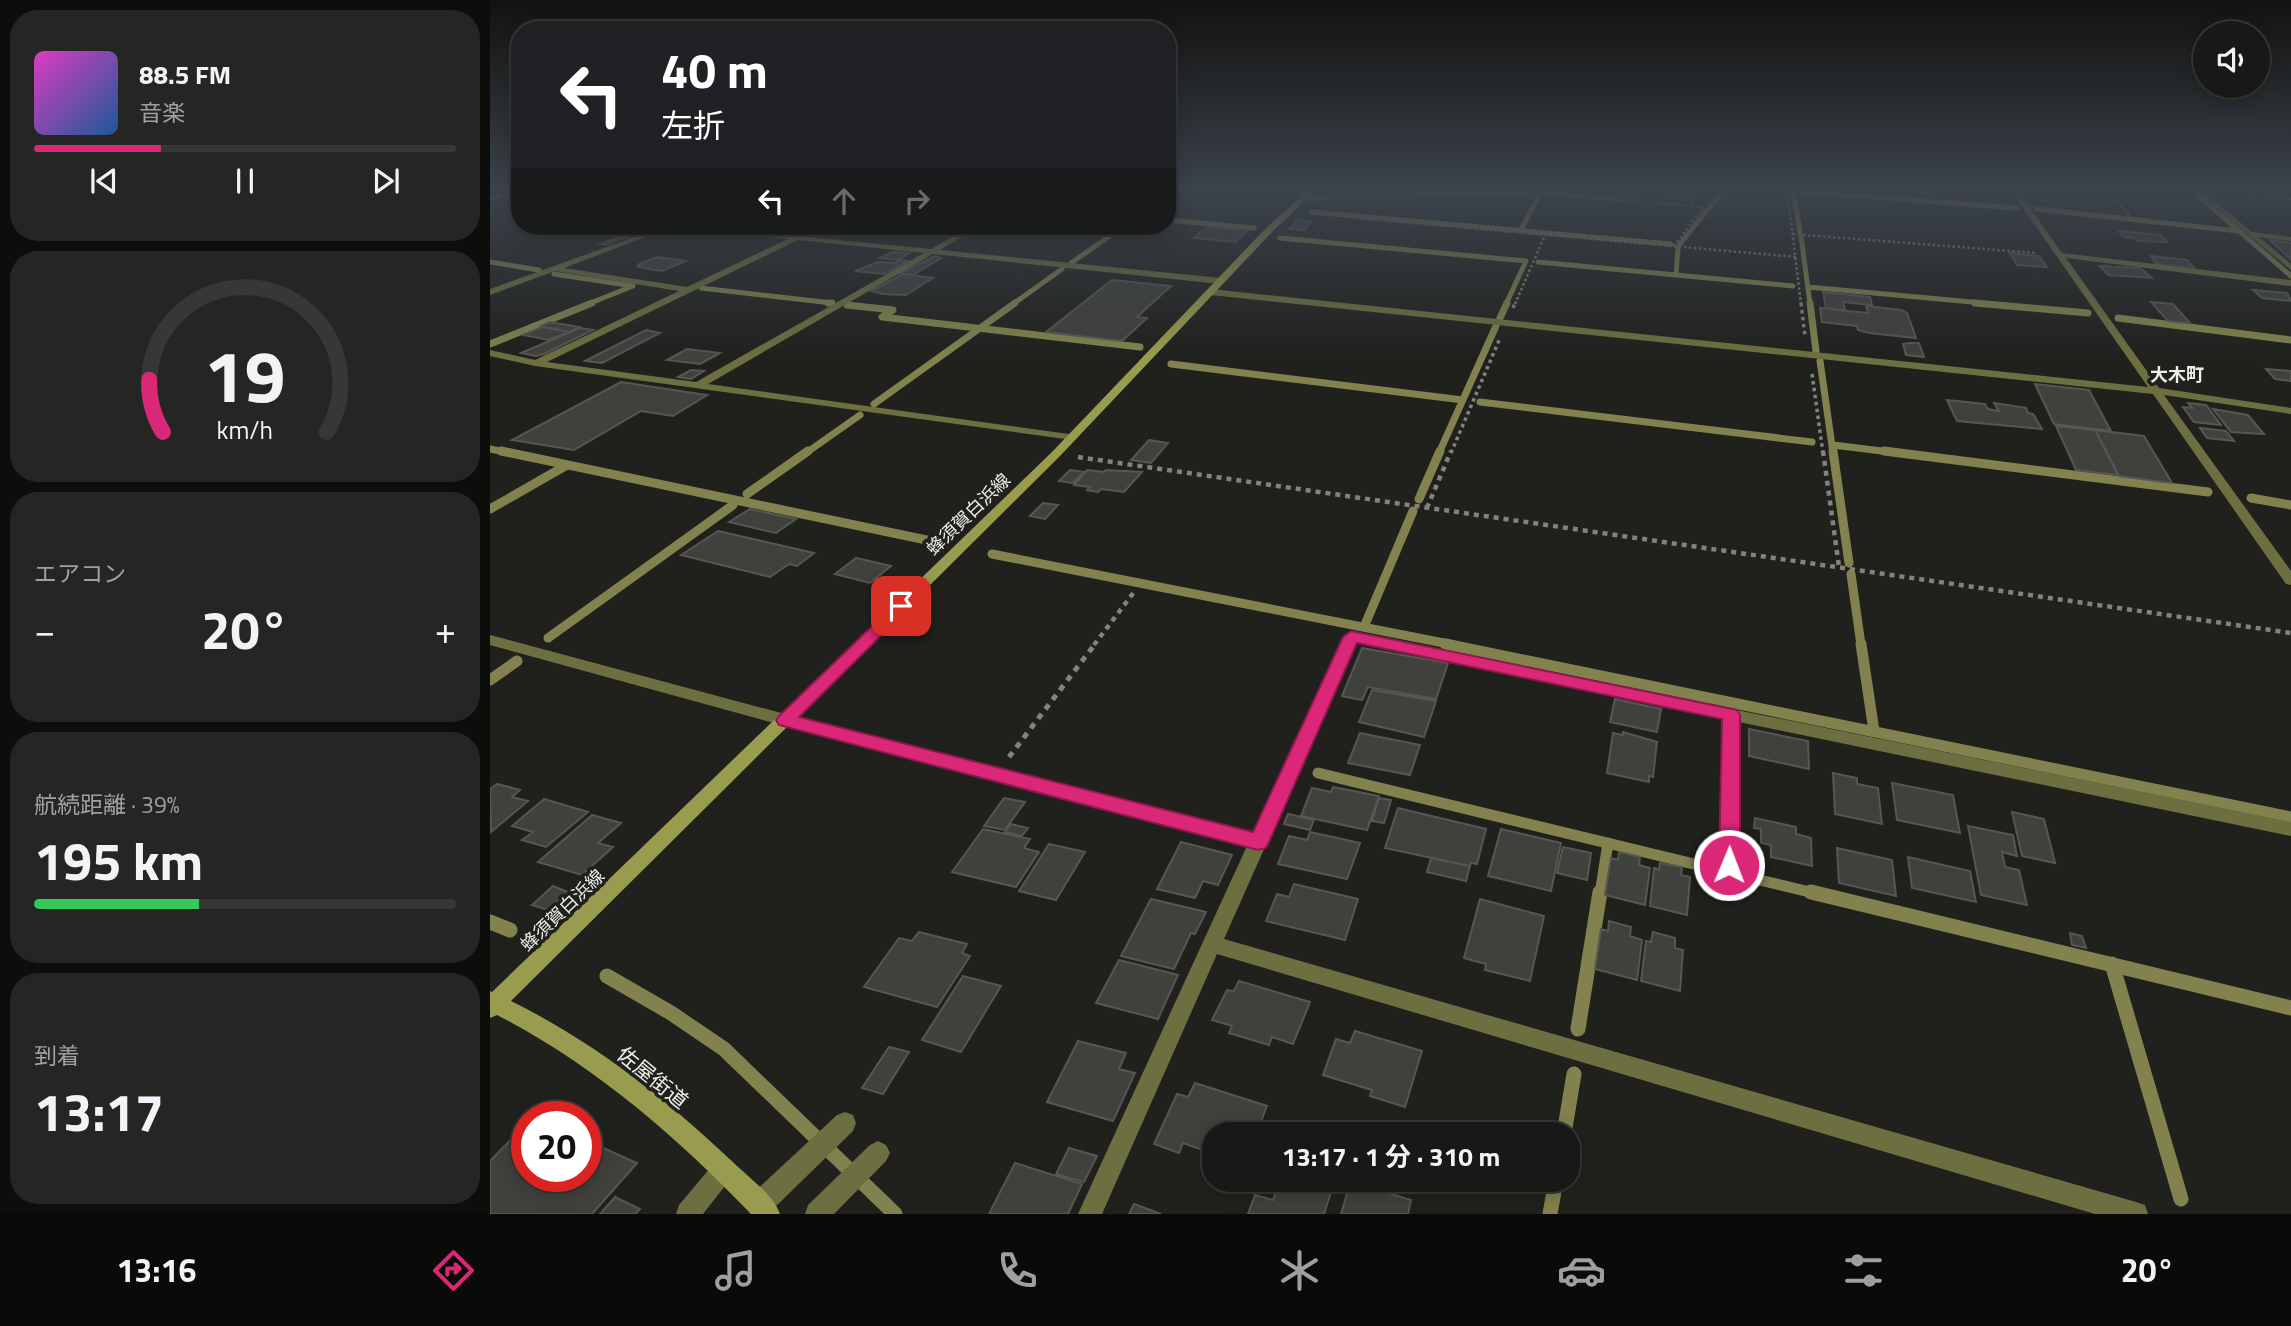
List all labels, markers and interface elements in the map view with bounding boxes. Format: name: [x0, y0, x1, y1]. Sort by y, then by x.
map controls: [2193, 21, 2270, 98]
button: sound: [2193, 21, 2270, 98]
text: 40 m: [661, 32, 768, 107]
icon: left: [546, 49, 637, 140]
text: 88.5 FM: [139, 55, 231, 94]
text: 音楽: [139, 95, 185, 130]
text: 左折: [661, 101, 725, 149]
icon: previous: [85, 162, 123, 200]
icon: pause: [226, 162, 264, 200]
icon: next: [367, 162, 405, 200]
icon: left: [752, 182, 790, 220]
icon: ahead: [825, 182, 863, 220]
icon: right: [898, 182, 936, 220]
text: 19: [204, 321, 286, 431]
district label: 大木町: [2150, 361, 2204, 388]
text: km/h: [217, 411, 273, 449]
street label: 蜂須賀白浜線: [920, 467, 1016, 561]
text: エアコン: [34, 556, 126, 591]
pin: [871, 576, 931, 636]
icon: arrive: [882, 587, 920, 625]
text: 20°: [201, 590, 289, 669]
text: −: [34, 601, 55, 659]
text: +: [435, 601, 456, 659]
text: 航続距離 · 39%: [34, 787, 180, 822]
text: 195 km: [34, 821, 203, 900]
position arrow: [1692, 828, 1766, 902]
street label: 蜂須賀白浜線: [514, 863, 610, 957]
text: 到着: [34, 1038, 80, 1073]
street label: 佐屋街道: [610, 1038, 696, 1116]
text: 13:17: [34, 1072, 164, 1151]
speed limit sign: 20: [511, 1101, 602, 1192]
text: 13:17 · 1 分 · 310 m: [1282, 1137, 1500, 1176]
text: 13:16: [116, 1246, 196, 1294]
icon: directions: [429, 1246, 478, 1295]
icon: music: [711, 1246, 760, 1295]
icon: phone: [993, 1246, 1042, 1295]
icon: climate: [1275, 1246, 1324, 1295]
icon: car: [1557, 1246, 1606, 1295]
icon: filters: [1839, 1246, 1888, 1295]
text: 20°: [2121, 1246, 2174, 1294]

